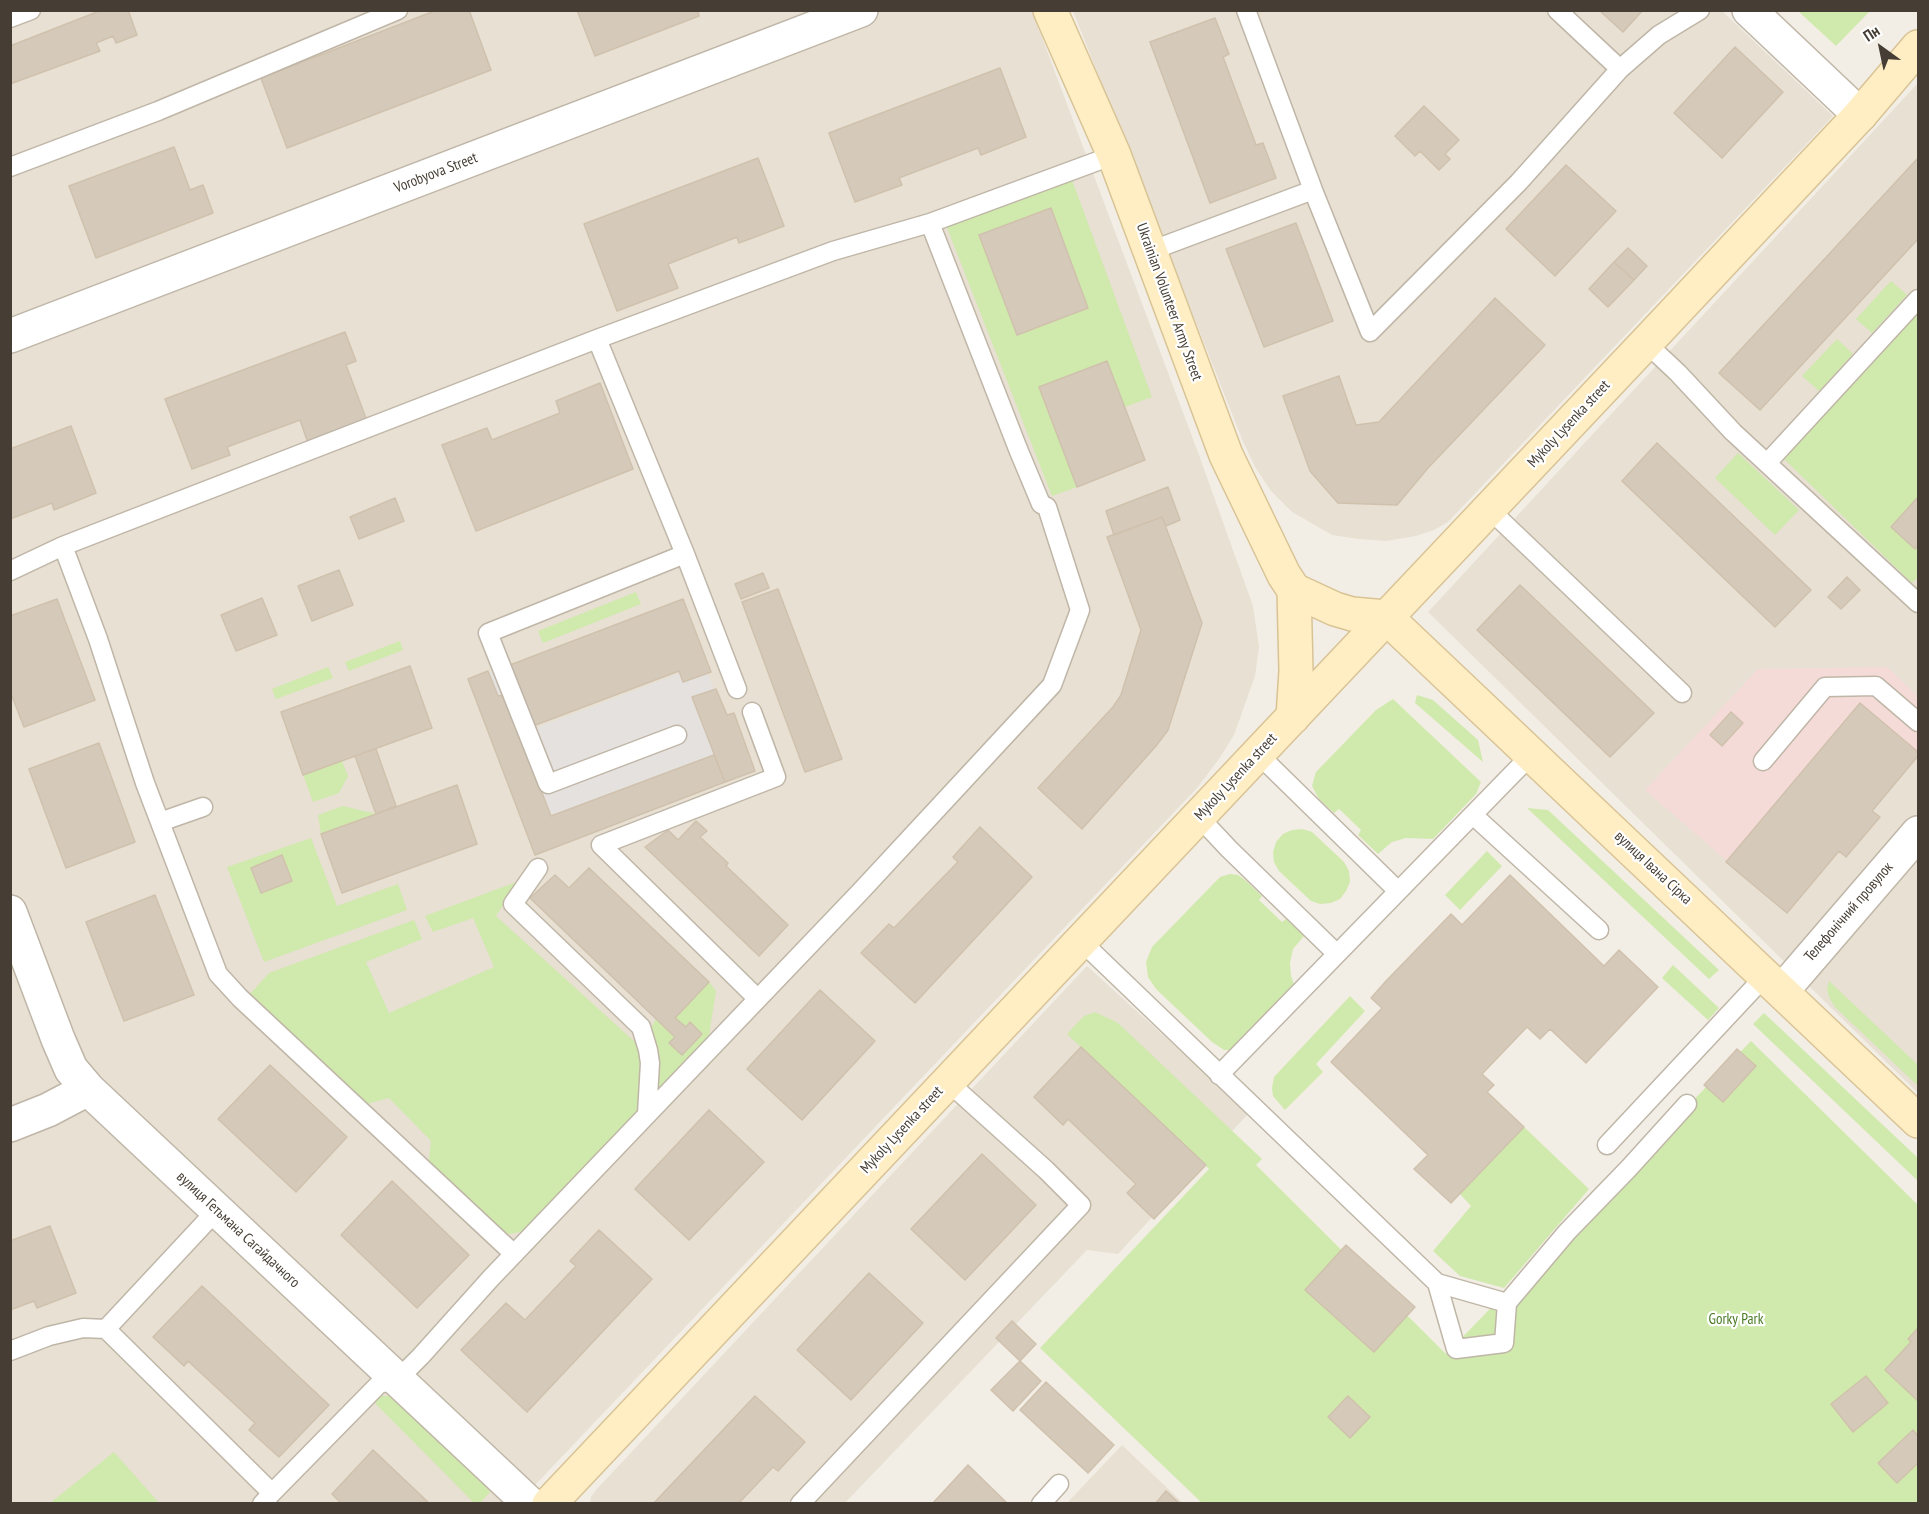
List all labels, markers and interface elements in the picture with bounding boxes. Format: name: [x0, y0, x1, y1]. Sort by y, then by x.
north arrow: [1851, 18, 1911, 78]
text: Пн: [1859, 20, 1883, 46]
street label: Vorobyova Street: [392, 149, 480, 197]
street label: Ukrainian Volunteer Army Street: [1132, 221, 1206, 383]
street label: Mykoly Lysenka street: [1524, 377, 1614, 471]
street label: Mykoly Lysenka street: [1191, 730, 1281, 824]
street label: вулиця Івана Сірка: [1610, 827, 1696, 909]
street label: Телефонічний провулок: [1801, 859, 1897, 965]
street label: Mykoly Lysenka street: [857, 1083, 947, 1177]
street label: вулиця Гетьмана Сагайдачного: [173, 1168, 303, 1292]
park label: Gorky Park: [1709, 1311, 1763, 1329]

